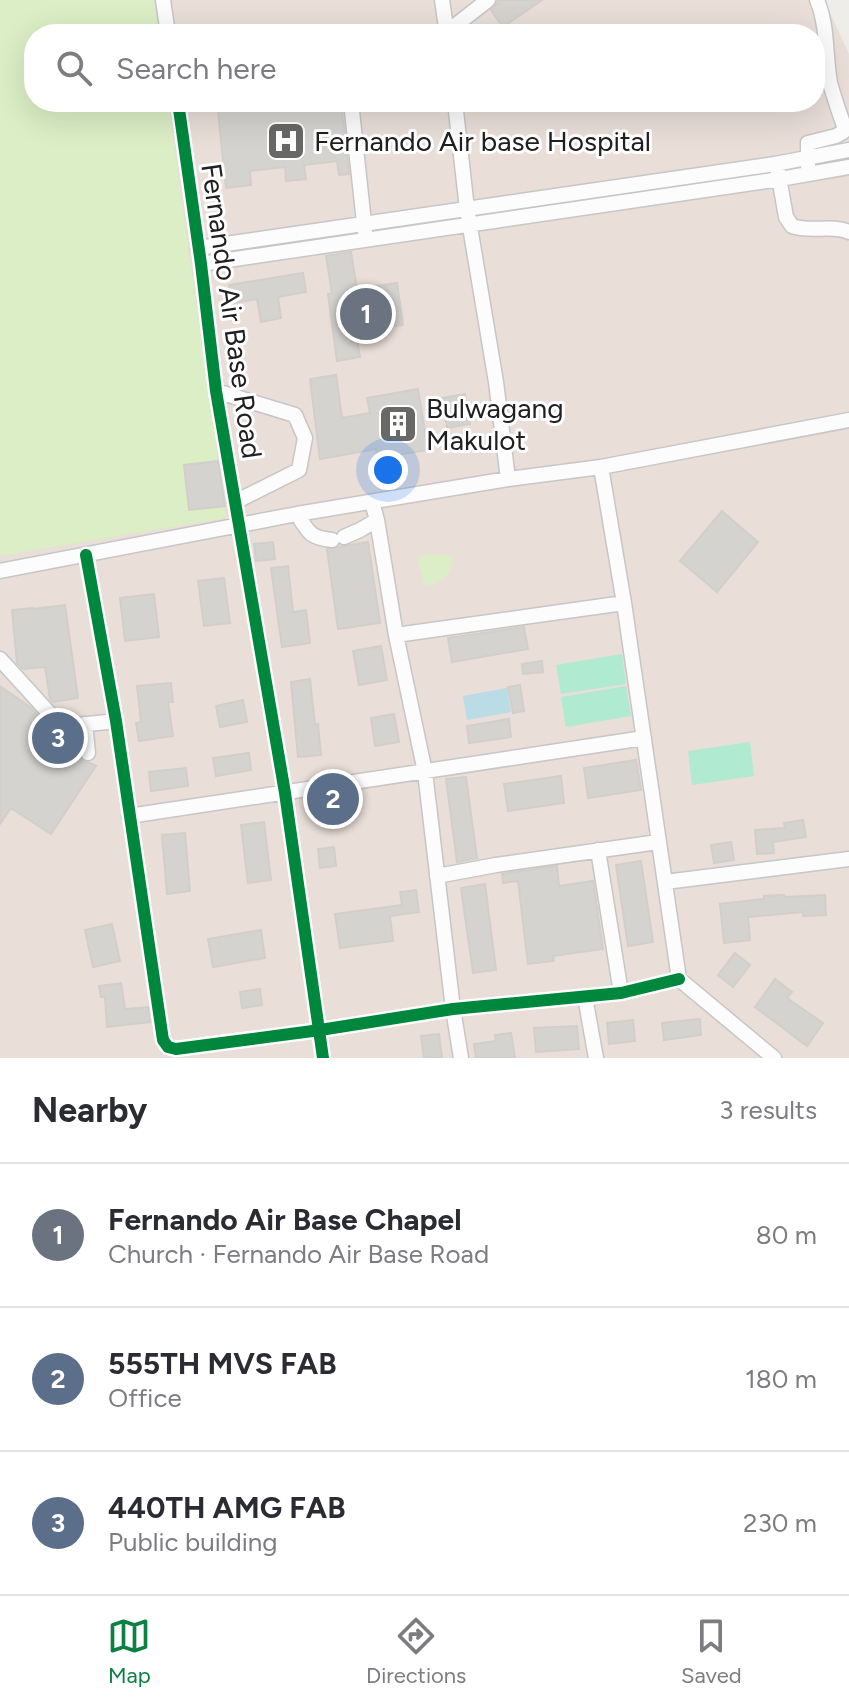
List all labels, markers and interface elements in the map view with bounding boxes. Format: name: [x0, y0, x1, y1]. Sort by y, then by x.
search box: [24, 24, 825, 112]
icon: search: [52, 46, 96, 90]
text: Search here: [116, 50, 276, 87]
hospital icon: Fernando Air base Hospital: [265, 120, 307, 162]
place label: Fernando Air base Hospital: [314, 124, 651, 158]
street label: Fernando Air Base Road: [194, 161, 270, 461]
pin: 1: [340, 284, 392, 344]
place label: Bulwagang Makulot: [426, 391, 564, 457]
building icon: Bulwagang Makulot: [377, 403, 419, 445]
your location: [368, 450, 408, 490]
pin: 3: [32, 708, 84, 768]
pin: 2: [307, 769, 359, 829]
text: Nearby: [32, 1090, 147, 1131]
text: 3 results: [719, 1094, 817, 1126]
text: Fernando Air Base Chapel: [108, 1201, 462, 1238]
text: 1: [53, 1219, 63, 1251]
text: 80 m: [756, 1219, 817, 1251]
text: Church · Fernando Air Base Road: [108, 1238, 489, 1270]
text: 555TH MVS FAB: [108, 1345, 337, 1382]
text: 2: [50, 1363, 66, 1395]
text: 180 m: [745, 1363, 817, 1395]
text: Office: [108, 1382, 182, 1414]
text: 440TH AMG FAB: [108, 1489, 346, 1526]
text: 3: [51, 1507, 65, 1539]
text: 230 m: [743, 1507, 817, 1539]
text: Public building: [108, 1526, 277, 1558]
tab: Map: [107, 1614, 151, 1689]
tab: Directions: [366, 1614, 466, 1689]
tab: Saved: [681, 1614, 742, 1689]

